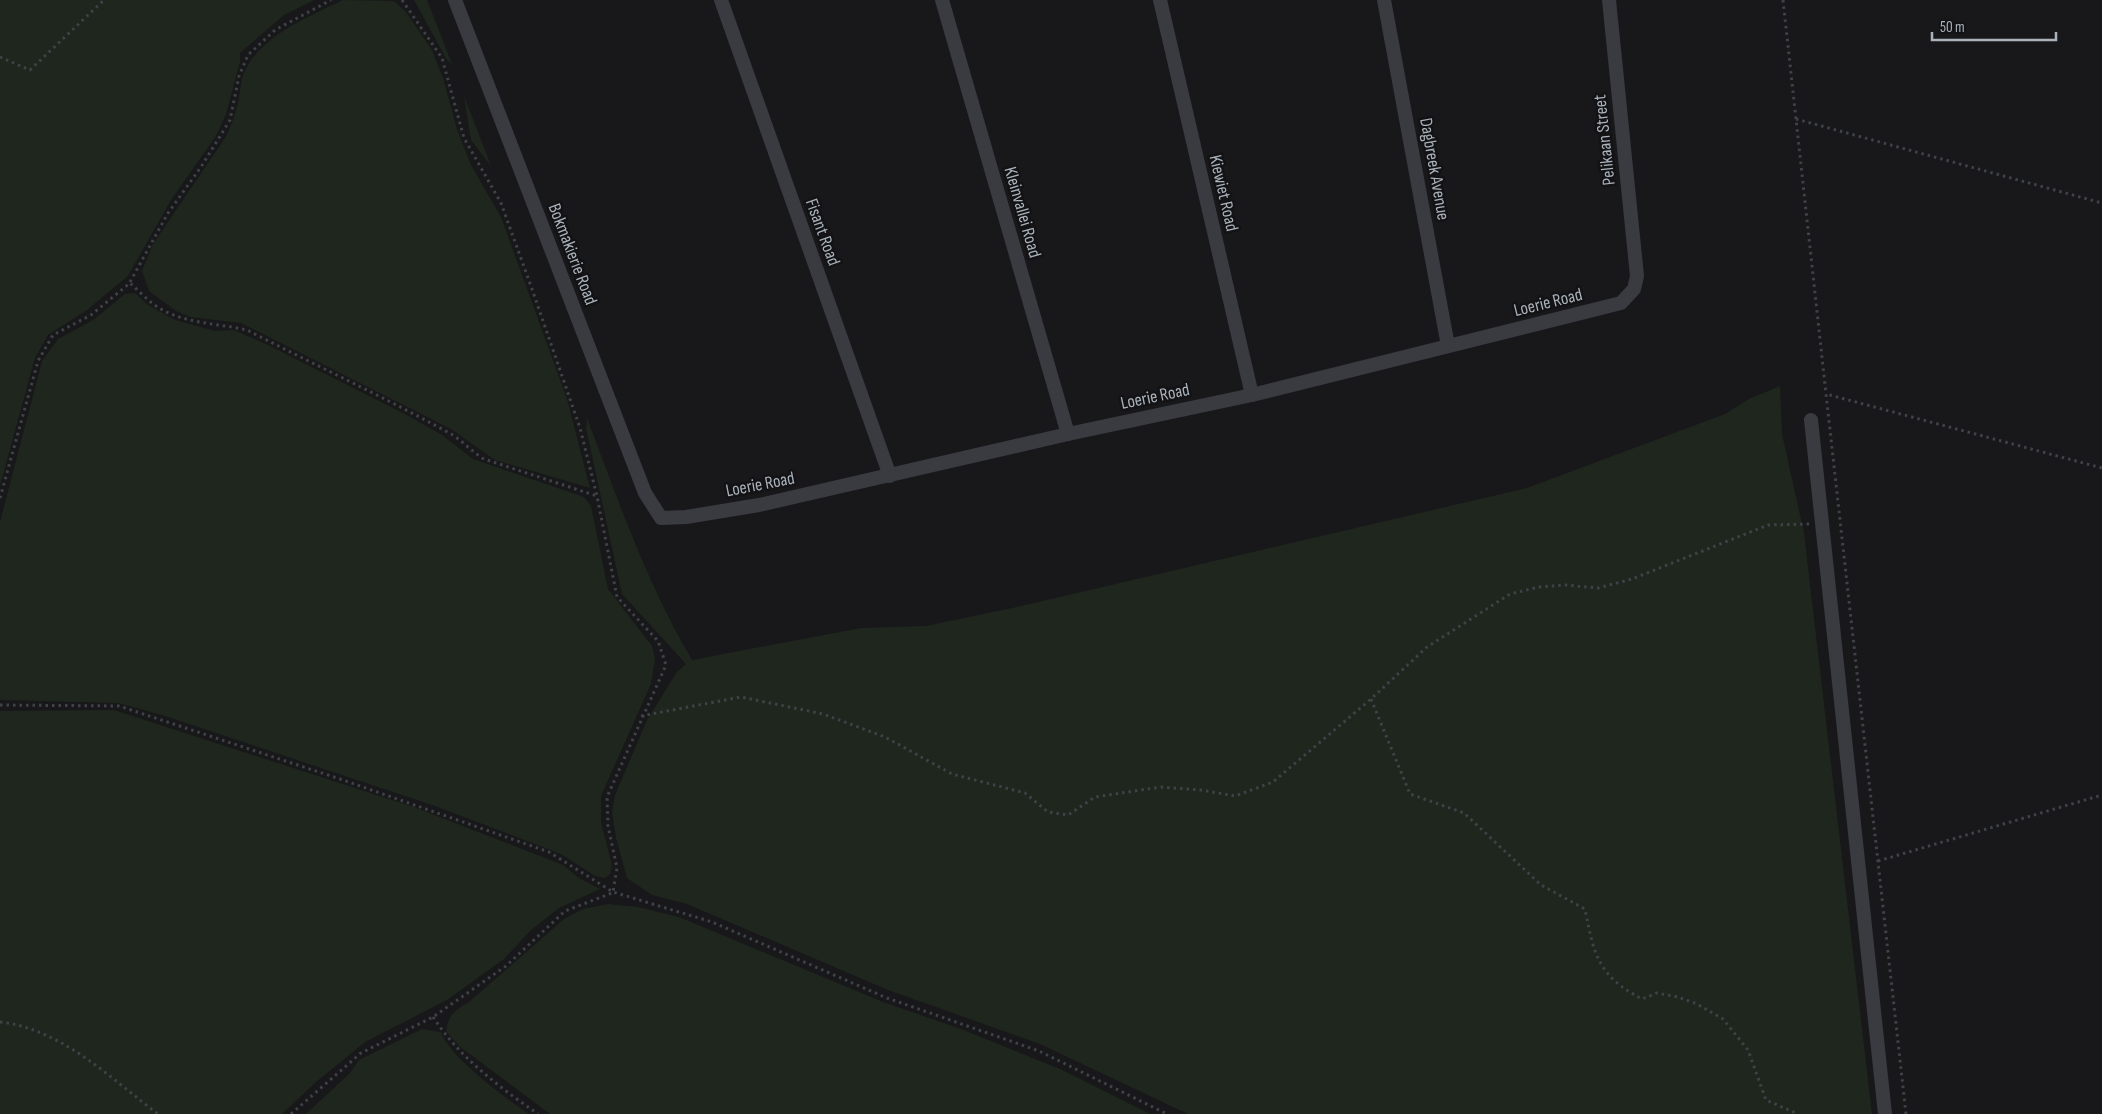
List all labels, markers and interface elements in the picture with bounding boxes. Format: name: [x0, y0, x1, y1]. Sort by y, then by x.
scale bar: [1932, 10, 2056, 42]
text: 50 m: [1940, 18, 1965, 37]
street label: Pelikaan Street: [1589, 93, 1620, 186]
street label: Dagbreek Avenue: [1415, 116, 1454, 222]
street label: Kiewiet Road: [1205, 153, 1242, 233]
street label: Kleinvallei Road: [1000, 164, 1046, 260]
street label: Fisant Road: [801, 196, 844, 269]
street label: Bokmakierie Road: [544, 201, 601, 308]
street label: Loerie Road: [1512, 284, 1585, 321]
street label: Loerie Road: [1119, 379, 1191, 414]
street label: Loerie Road: [724, 468, 796, 501]

